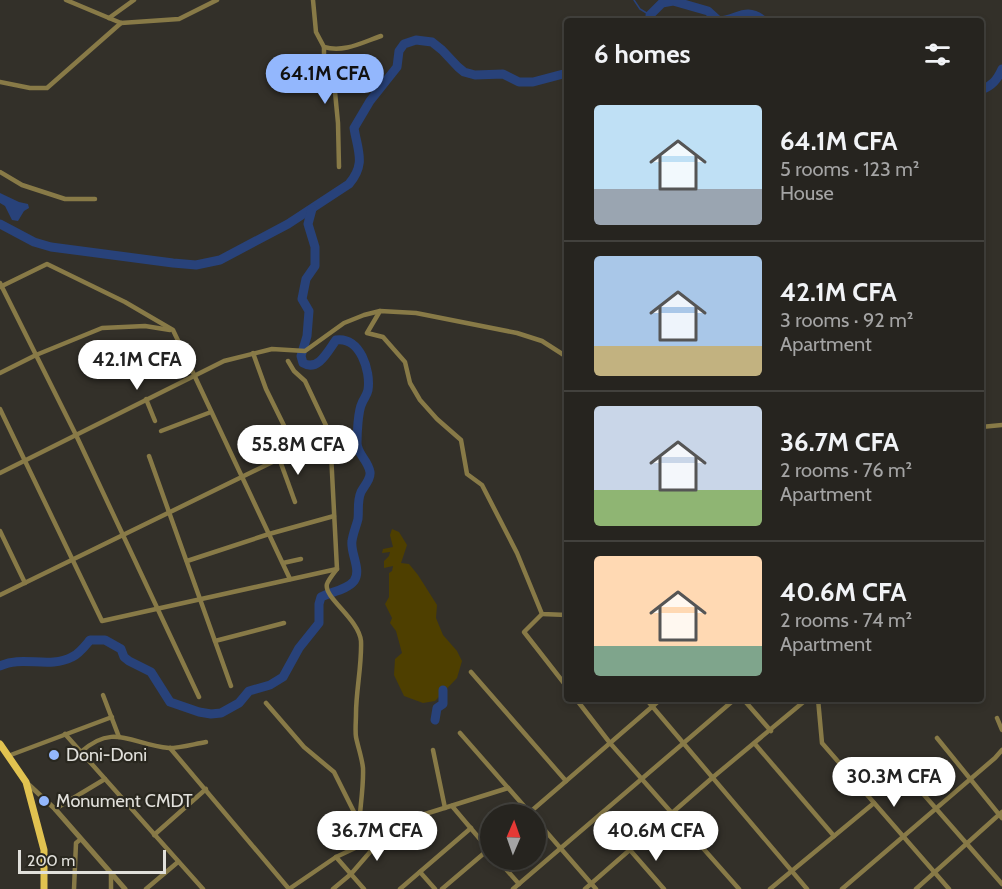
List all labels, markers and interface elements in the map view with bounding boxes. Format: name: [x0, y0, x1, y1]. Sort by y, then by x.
text: 6 homes: [594, 38, 691, 70]
icon: filters: [921, 38, 954, 71]
pin: 64.1M CFA: [256, 54, 394, 105]
text: 64.1M CFA: [280, 61, 370, 85]
text: 64.1M CFA: [780, 125, 898, 157]
icon: home: [642, 129, 714, 201]
text: 5 rooms · 123 m²: [780, 157, 919, 181]
text: House: [780, 181, 834, 205]
text: 42.1M CFA: [780, 276, 897, 308]
icon: home: [642, 280, 714, 352]
text: 3 rooms · 92 m²: [780, 308, 913, 332]
text: Apartment: [780, 332, 872, 356]
pin: 42.1M CFA: [68, 340, 206, 391]
text: 42.1M CFA: [92, 347, 182, 371]
pin: 55.8M CFA: [229, 425, 367, 476]
text: 36.7M CFA: [780, 426, 899, 458]
icon: home: [642, 430, 714, 502]
text: 55.8M CFA: [251, 432, 345, 456]
text: 2 rooms · 76 m²: [780, 458, 912, 482]
text: Apartment: [780, 482, 872, 506]
text: 40.6M CFA: [780, 576, 906, 608]
icon: home: [642, 580, 714, 652]
text: 2 rooms · 74 m²: [780, 608, 912, 632]
text: Apartment: [780, 632, 872, 656]
place label: Doni-Doni: [66, 744, 147, 766]
marker: Doni-Doni: [47, 748, 61, 762]
pin: 30.3M CFA: [825, 757, 963, 808]
text: 30.3M CFA: [846, 764, 942, 788]
place label: Monument CMDT: [56, 790, 193, 812]
marker: Monument CMDT: [37, 794, 51, 808]
north arrow: [480, 804, 546, 870]
map controls: [480, 804, 546, 870]
pin: 36.7M CFA: [308, 811, 446, 862]
pin: 40.6M CFA: [587, 811, 725, 862]
text: 36.7M CFA: [331, 818, 423, 842]
text: 40.6M CFA: [607, 818, 705, 842]
scale bar: [18, 847, 166, 874]
text: 200 m: [27, 851, 75, 870]

